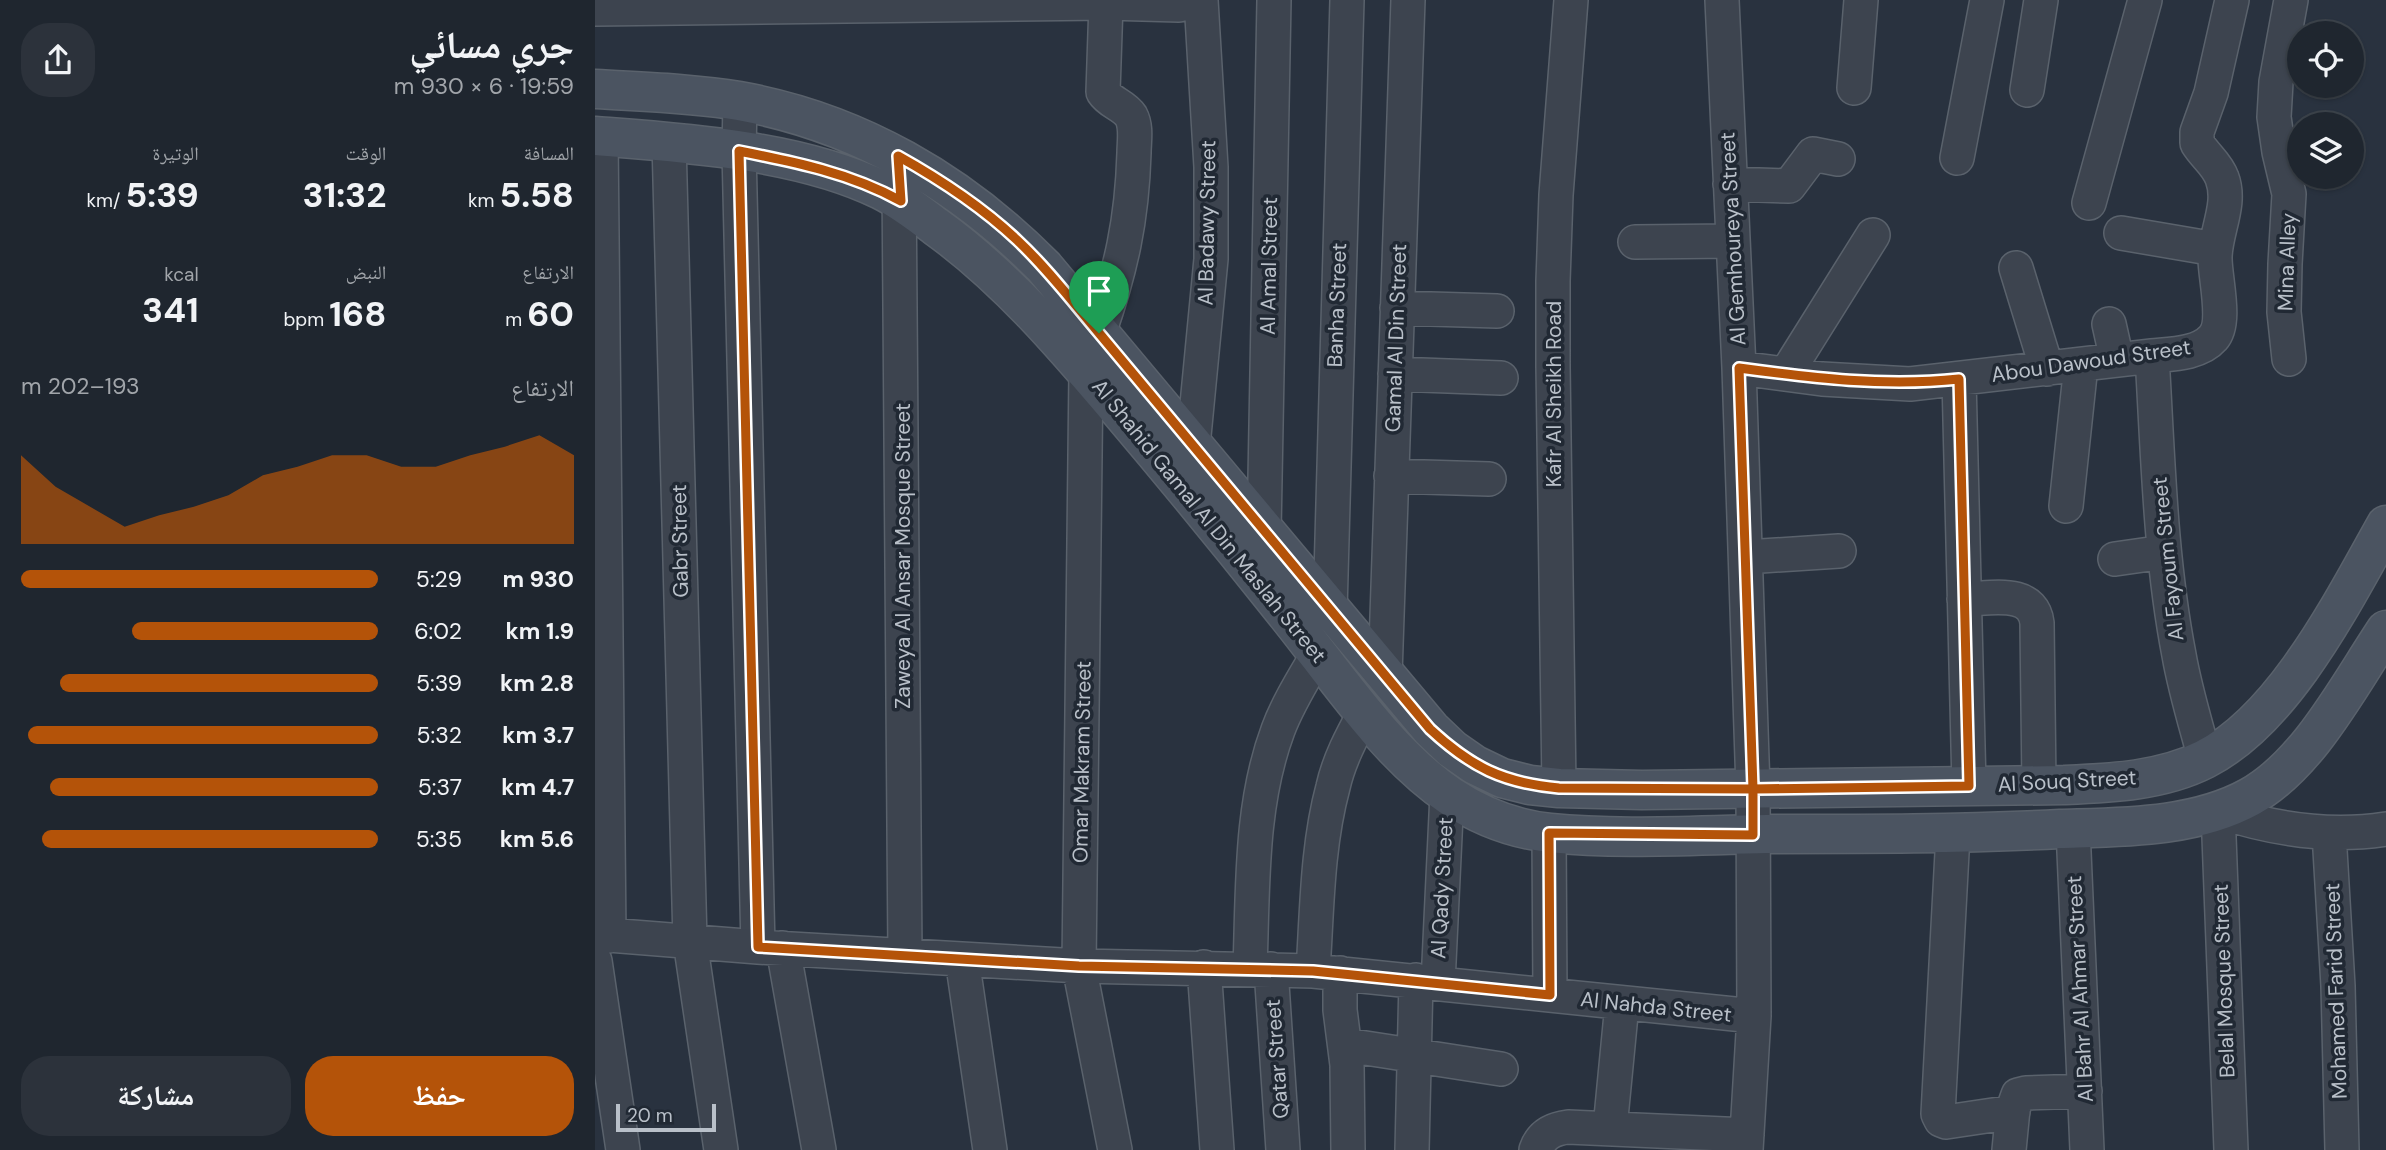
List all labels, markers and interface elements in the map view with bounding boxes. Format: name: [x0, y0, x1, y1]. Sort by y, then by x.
text: جري مسائي: [409, 20, 574, 70]
map controls: [2287, 21, 2364, 189]
button: locate: [2287, 21, 2364, 98]
button: share: [21, 23, 95, 97]
text: 19:59 · 6 × 930 m: [394, 71, 574, 101]
button: layers: [2287, 112, 2364, 189]
street label: Al Gemhoureya Street: [1713, 132, 1753, 346]
street label: Al Badawy Street: [1192, 140, 1222, 306]
text: الوتيرة: [152, 141, 199, 166]
text: الوقت: [345, 141, 386, 166]
text: المسافة: [524, 141, 574, 166]
text: 5:39: [126, 172, 199, 218]
text: 31:32: [303, 172, 386, 218]
text: 5.58: [499, 172, 574, 218]
text: /km: [86, 188, 126, 213]
text: km: [468, 188, 499, 213]
street label: Al Amal Street: [1254, 197, 1284, 335]
street label: Mina Alley: [2271, 212, 2303, 312]
street label: Banha Street: [1321, 242, 1353, 368]
street label: Gamal Al Din Street: [1379, 243, 1413, 433]
text: النبض: [346, 260, 386, 285]
text: الارتفاع: [522, 260, 574, 285]
pin: [1069, 261, 1129, 333]
text: kcal: [164, 262, 199, 287]
icon: arrive: [1080, 272, 1118, 310]
text: 341: [142, 287, 199, 333]
text: 168: [329, 291, 386, 337]
text: 60: [527, 291, 574, 337]
street label: Kafr Al Sheikh Road: [1540, 301, 1568, 487]
text: bpm: [283, 307, 329, 332]
text: m: [505, 307, 527, 332]
street label: Abou Dawoud Street: [1989, 333, 2193, 389]
text: 193–202 m: [21, 371, 140, 401]
text: الارتفاع: [511, 373, 574, 403]
street label: Al Shahid Gamal Al Din Maslah Street: [1086, 373, 1332, 669]
street label: Zaweya Al Ansar Mosque Street: [889, 403, 917, 709]
street label: Al Fayoum Street: [2145, 476, 2191, 642]
street label: Gabr Street: [665, 484, 695, 598]
text: 5:29: [416, 564, 462, 594]
text: 930 m: [502, 564, 574, 594]
text: 6:02: [414, 616, 462, 646]
text: 1.9 km: [506, 616, 574, 646]
street label: Omar Makram Street: [1066, 661, 1098, 863]
text: 5:39: [416, 668, 462, 698]
text: 2.8 km: [500, 668, 574, 698]
text: 5:32: [416, 720, 462, 750]
text: 3.7 km: [502, 720, 574, 750]
street label: Al Souq Street: [1997, 763, 2137, 799]
text: 5:37: [418, 772, 462, 802]
text: 4.7 km: [501, 772, 574, 802]
street label: Al Qady Street: [1424, 816, 1460, 960]
text: 5:35: [416, 824, 462, 854]
text: 5.6 km: [500, 824, 574, 854]
street label: Al Bahr Al Ahmar Street: [2060, 875, 2100, 1103]
street label: Mohamed Farid Street: [2318, 883, 2354, 1099]
street label: Belal Mosque Street: [2207, 884, 2241, 1078]
street label: Al Nahda Street: [1579, 985, 1733, 1029]
street label: Qatar Street: [1259, 998, 1295, 1120]
button: مشاركة: [21, 1056, 291, 1136]
button: حفظ: [305, 1056, 574, 1136]
scale bar: [616, 1101, 716, 1133]
text: 20 m: [627, 1103, 673, 1128]

